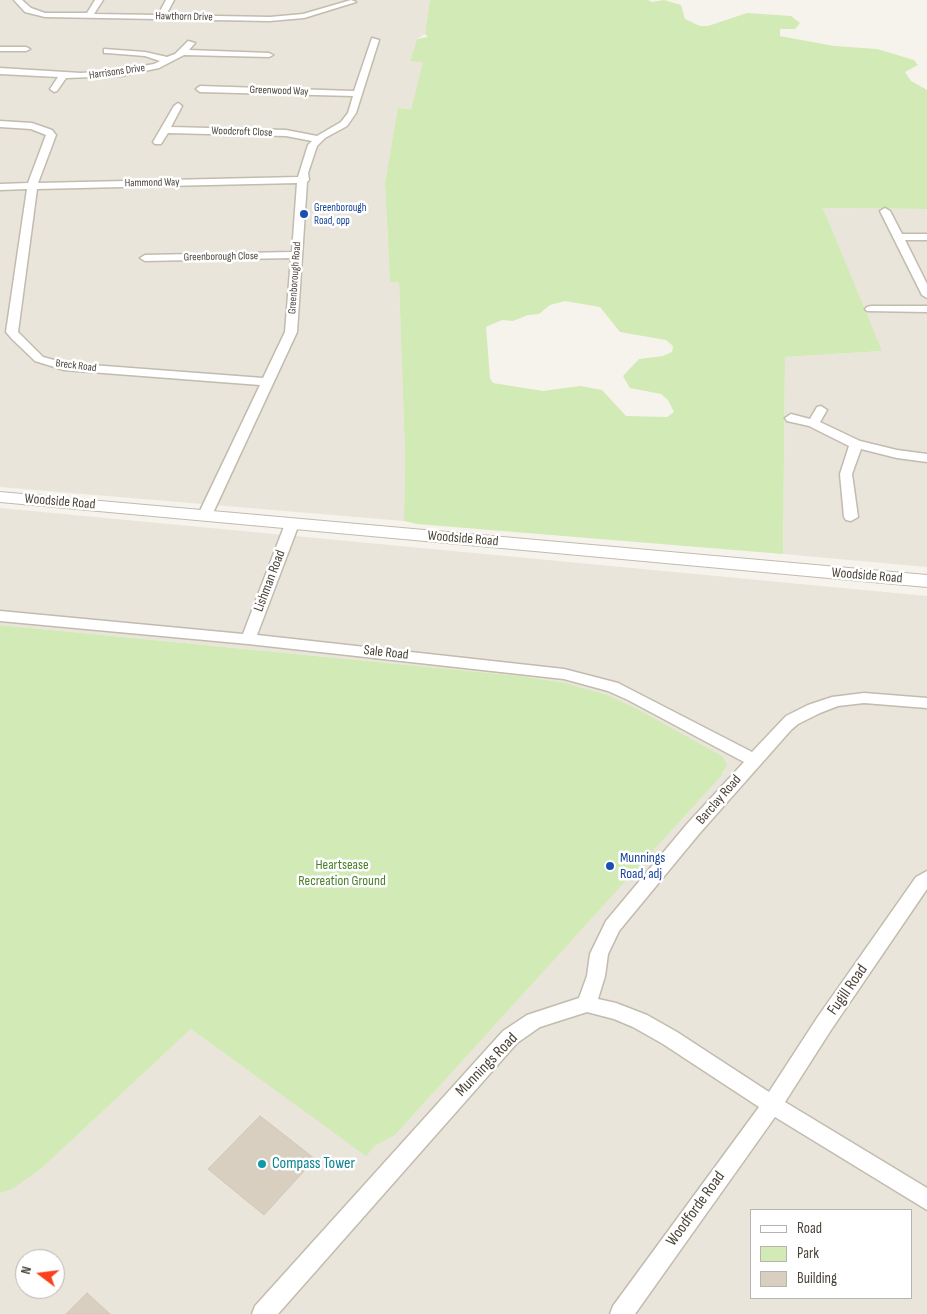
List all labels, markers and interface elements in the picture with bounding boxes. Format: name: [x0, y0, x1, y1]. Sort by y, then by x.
street label: Hawthorn Drive: [155, 10, 213, 24]
street label: Harrisons Drive: [88, 62, 146, 82]
street label: Greenwood Way: [249, 83, 309, 99]
street label: Woodcroft Close: [211, 124, 273, 140]
street label: Hammond Way: [124, 176, 180, 190]
place label: Greenborough Road, opp: [314, 201, 366, 227]
marker: Greenborough Road, opp: [298, 208, 310, 220]
street label: Greenborough Road: [286, 241, 304, 315]
street label: Greenborough Close: [184, 250, 258, 264]
street label: Breck Road: [55, 357, 97, 375]
street label: Woodside Road: [24, 491, 96, 513]
street label: Woodside Road: [427, 528, 499, 550]
street label: Lishman Road: [251, 548, 289, 614]
street label: Woodside Road: [831, 565, 903, 587]
street label: Sale Road: [363, 642, 409, 664]
street label: Barclay Road: [693, 772, 745, 828]
place label: Munnings Road, adj: [620, 850, 665, 882]
park label: Heartsease Recreation Ground: [298, 857, 386, 890]
marker: Munnings Road, adj: [604, 860, 616, 872]
street label: Fugill Road: [824, 961, 872, 1019]
street label: Munnings Road: [452, 1029, 522, 1101]
place label: Compass Tower: [272, 1154, 355, 1174]
marker: Compass Tower: [256, 1158, 268, 1170]
street label: Woodforde Road: [662, 1168, 730, 1250]
legend: [750, 1209, 912, 1299]
text: Road: [797, 1219, 822, 1238]
text: Park: [797, 1244, 819, 1263]
north arrow: [15, 1249, 65, 1299]
text: N: [17, 1264, 35, 1276]
text: Building: [797, 1269, 837, 1288]

